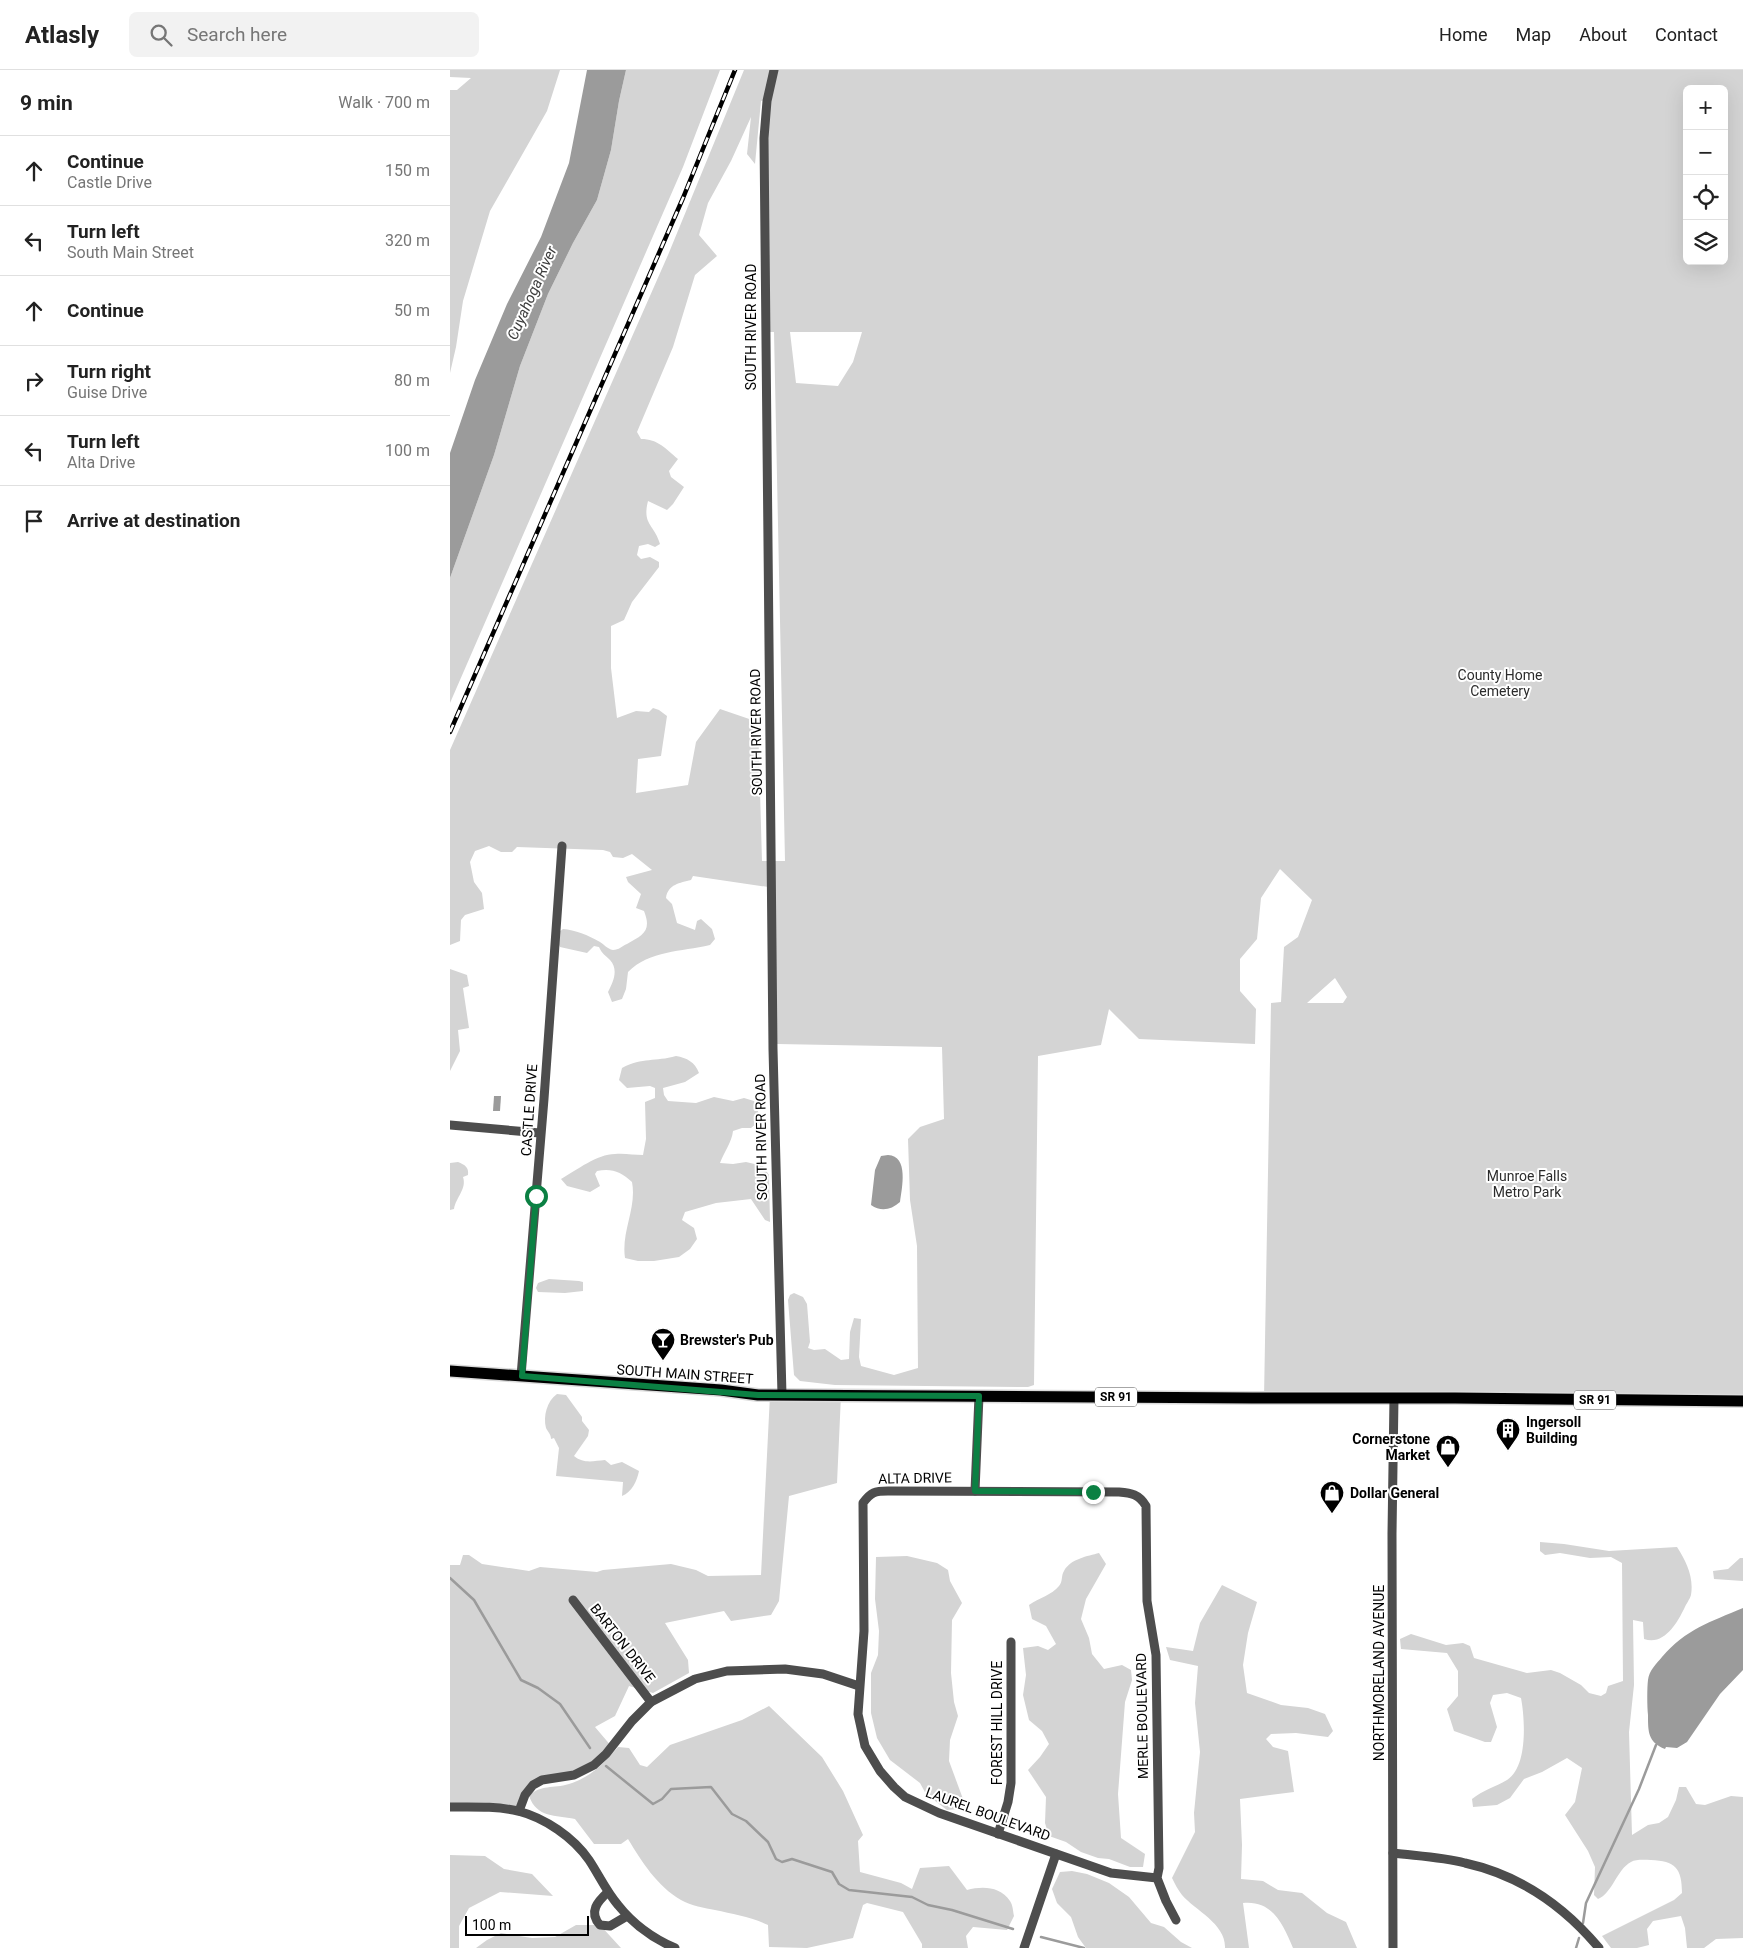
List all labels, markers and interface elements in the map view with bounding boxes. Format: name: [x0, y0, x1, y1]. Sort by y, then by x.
search box: [129, 12, 479, 57]
text: Atlasly: [25, 21, 99, 49]
icon: search: [147, 21, 175, 49]
text: Search here: [187, 23, 287, 46]
text: Home: [1439, 24, 1488, 45]
text: Map: [1516, 24, 1551, 45]
text: About: [1579, 24, 1627, 45]
text: Contact: [1655, 24, 1718, 45]
map controls: [1683, 85, 1728, 265]
button: +: [1683, 85, 1728, 130]
text: 9 min: [20, 91, 73, 115]
text: Walk · 700 m: [338, 93, 430, 112]
button: −: [1683, 130, 1728, 175]
text: Continue: [67, 150, 144, 173]
icon: ahead: [20, 157, 48, 185]
text: 150 m: [385, 161, 430, 180]
text: Castle Drive: [67, 173, 152, 192]
button: locate: [1683, 175, 1728, 220]
text: Turn left: [67, 220, 140, 243]
button: layers: [1683, 220, 1728, 265]
icon: left: [20, 227, 48, 255]
text: 320 m: [385, 231, 430, 250]
text: South Main Street: [67, 243, 194, 262]
water label: Cuyahoga River: [503, 243, 561, 343]
street label: SOUTH RIVER ROAD: [743, 264, 759, 390]
icon: ahead: [20, 297, 48, 325]
text: Continue: [67, 299, 144, 322]
text: 50 m: [394, 301, 430, 320]
text: Turn right: [67, 360, 151, 383]
icon: right: [20, 367, 48, 395]
text: 80 m: [394, 371, 430, 390]
text: Guise Drive: [67, 383, 147, 402]
text: Turn left: [67, 430, 140, 453]
icon: left: [20, 437, 48, 465]
text: 100 m: [385, 441, 430, 460]
text: Alta Drive: [67, 453, 135, 472]
icon: arrive: [20, 507, 48, 535]
text: Arrive at destination: [67, 509, 240, 532]
park label: County Home Cemetery: [1458, 667, 1542, 699]
street label: SOUTH RIVER ROAD: [747, 669, 765, 795]
street label: CASTLE DRIVE: [518, 1063, 540, 1157]
street label: SOUTH RIVER ROAD: [752, 1074, 770, 1200]
park label: Munroe Falls Metro Park: [1487, 1168, 1567, 1200]
route start: [525, 1185, 548, 1208]
bar icon: Brewster's Pub: [650, 1327, 676, 1361]
place label: Brewster's Pub: [680, 1332, 774, 1348]
street label: SOUTH MAIN STREET: [616, 1361, 755, 1387]
road number: SR 91: [1095, 1388, 1137, 1406]
road number: SR 91: [1574, 1390, 1616, 1410]
place label: Ingersoll Building: [1526, 1414, 1581, 1446]
building icon: Ingersoll Building: [1495, 1417, 1521, 1451]
place label: Cornerstone Market: [1352, 1431, 1430, 1463]
shop icon: Cornerstone Market: [1435, 1434, 1461, 1468]
street label: ALTA DRIVE: [878, 1469, 952, 1487]
shop icon: Dollar General: [1319, 1480, 1345, 1514]
route end: [1082, 1481, 1105, 1504]
place label: Dollar General: [1350, 1485, 1439, 1501]
street label: NORTHMORELAND AVENUE: [1371, 1585, 1387, 1761]
street label: BARTON DRIVE: [587, 1600, 659, 1686]
street label: MERLE BOULEVARD: [1133, 1653, 1151, 1779]
street label: FOREST HILL DRIVE: [989, 1661, 1005, 1785]
street label: LAUREL BOULEVARD: [923, 1784, 1053, 1844]
scale bar: [465, 1913, 589, 1936]
text: 100 m: [472, 1917, 511, 1933]

